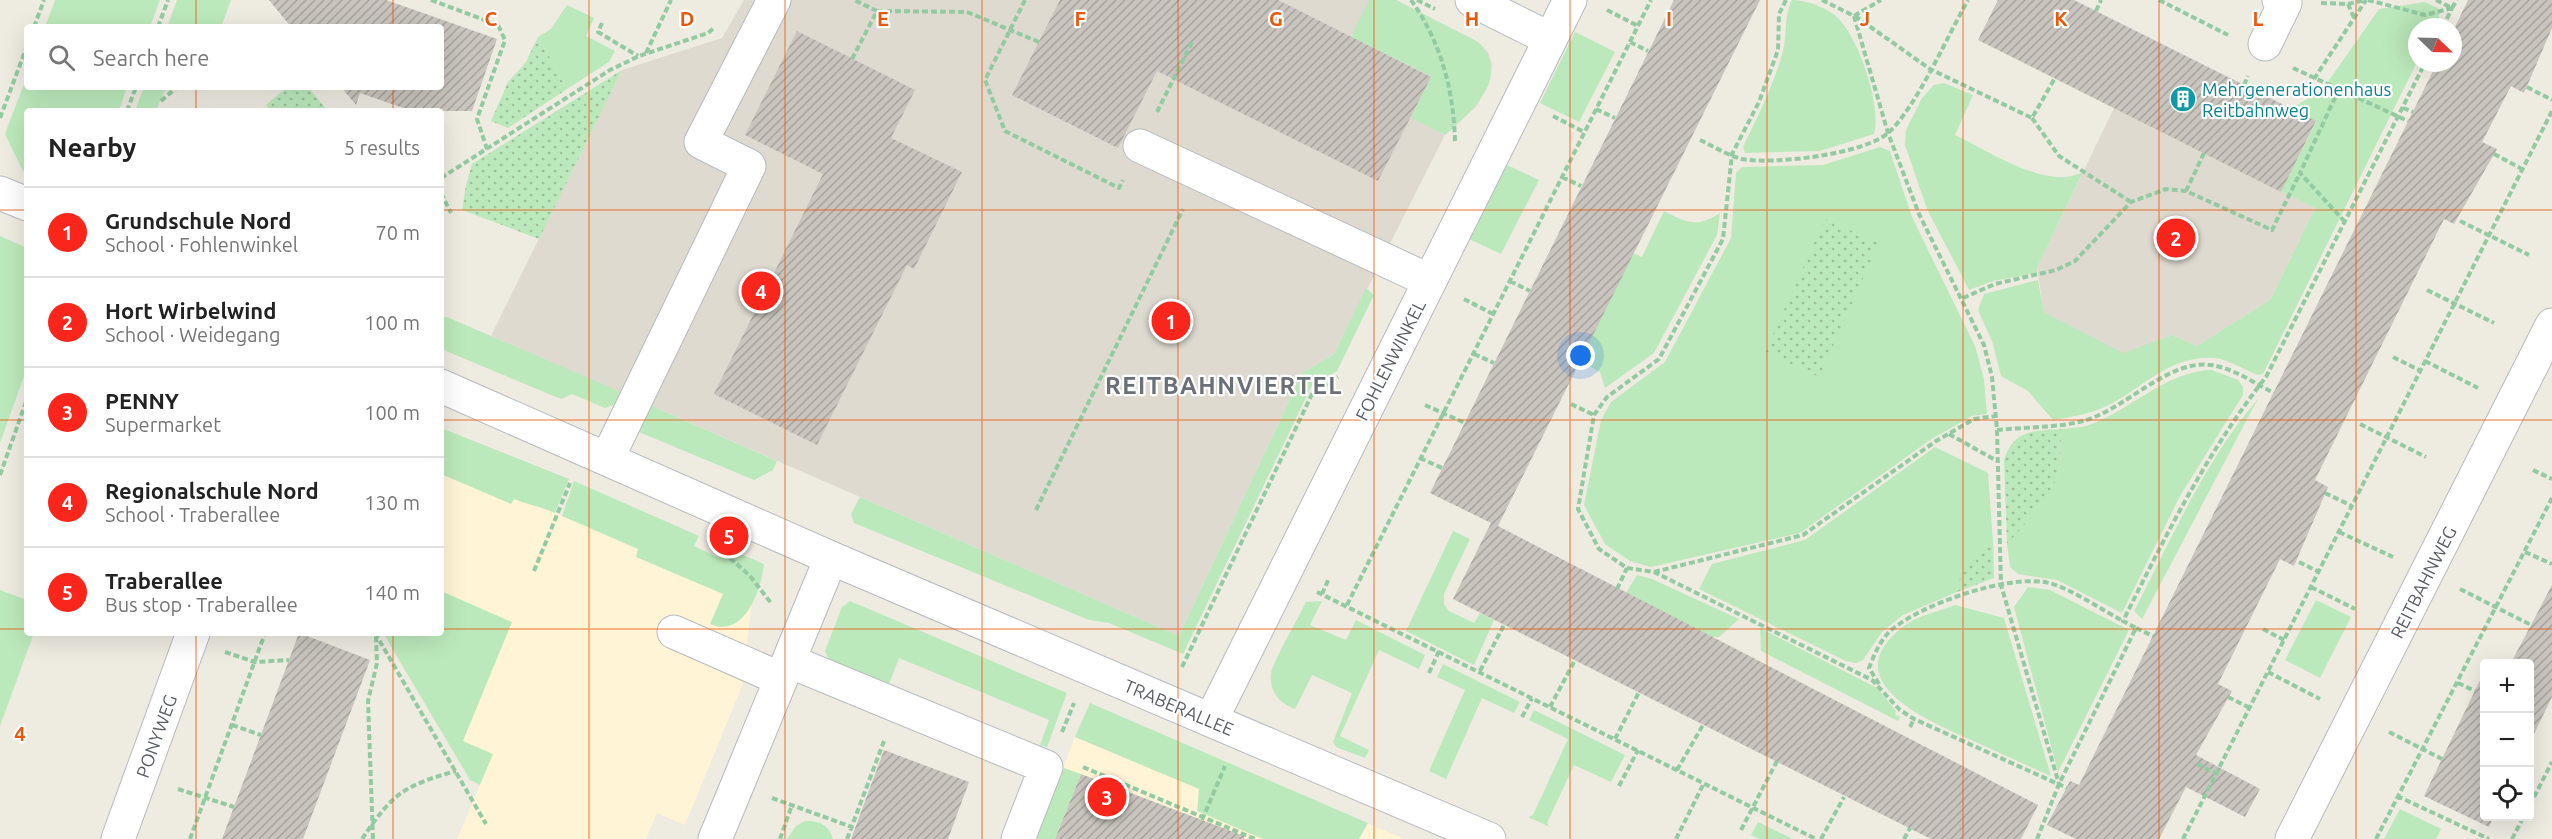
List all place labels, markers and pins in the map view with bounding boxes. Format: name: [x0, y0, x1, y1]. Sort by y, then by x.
place label: Mehrgenerationenhaus Reitbahnweg: [2202, 79, 2391, 120]
building icon: Mehrgenerationenhaus Reitbahnweg: [2168, 84, 2198, 114]
pin: 2: [2156, 216, 2196, 260]
pin: 4: [742, 268, 780, 314]
pin: 1: [1152, 298, 1190, 344]
pin: 5: [710, 514, 748, 558]
pin: 3: [1088, 774, 1126, 820]

